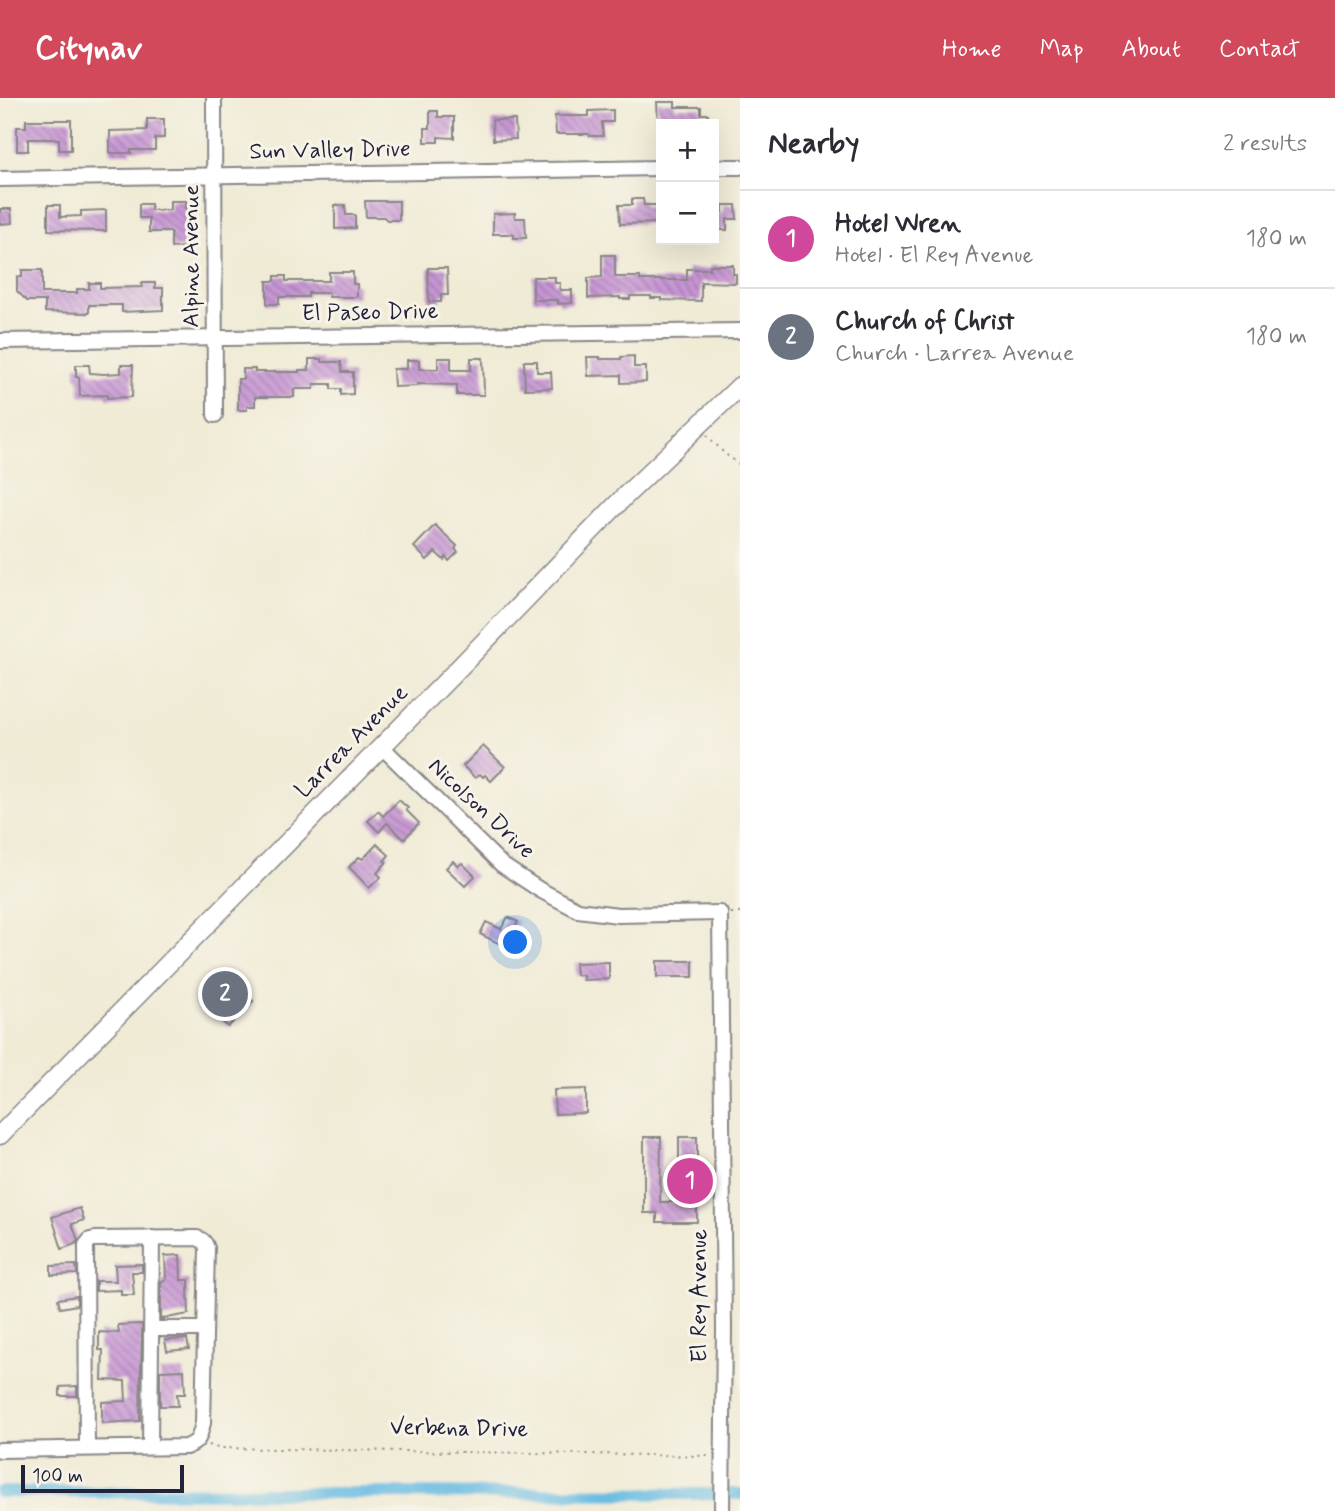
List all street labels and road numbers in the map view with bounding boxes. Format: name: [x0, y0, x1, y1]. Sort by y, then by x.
street label: Sun Valley Drive: [249, 135, 411, 167]
street label: Alpine Avenue: [177, 184, 207, 328]
street label: El Paseo Drive: [301, 297, 439, 329]
street label: Larrea Avenue: [289, 679, 415, 805]
street label: Nicolson Drive: [421, 752, 541, 866]
street label: El Rey Avenue: [685, 1229, 715, 1363]
street label: Verbena Drive: [390, 1413, 529, 1445]

